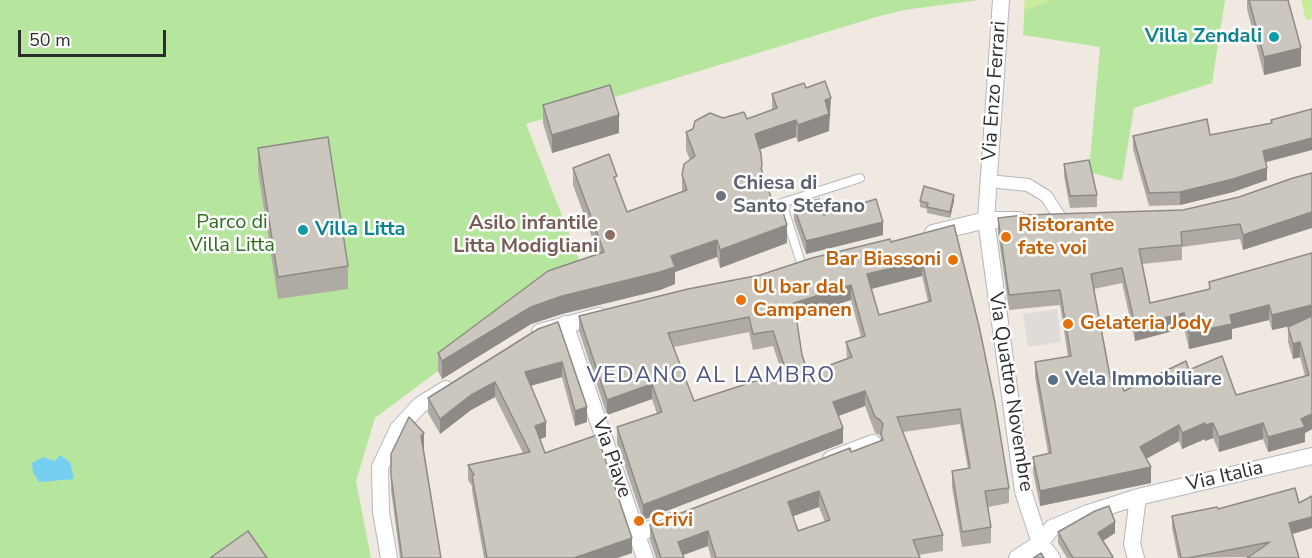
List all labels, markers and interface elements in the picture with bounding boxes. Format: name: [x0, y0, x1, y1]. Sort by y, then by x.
scale bar: [21, 18, 170, 56]
street label: Via Enzo Ferrari: [978, 20, 1012, 162]
place label: Villa Zendali: [1145, 25, 1262, 49]
text: 50 m: [29, 28, 71, 52]
marker: Villa Zendali: [1267, 30, 1281, 44]
place label: Chiesa di Santo Stefano: [733, 172, 865, 219]
marker: Chiesa di Santo Stefano: [714, 189, 728, 203]
park label: Parco di Villa Litta: [189, 211, 275, 258]
place label: Asilo infantile Litta Modigliani: [453, 212, 598, 259]
place label: Ristorante fate voi: [1018, 214, 1114, 261]
place label: Villa Litta: [315, 218, 406, 242]
marker: Villa Litta: [296, 223, 310, 237]
marker: Asilo infantile Litta Modigliani: [603, 228, 617, 242]
marker: Ristorante fate voi: [999, 230, 1013, 244]
place label: Bar Biassoni: [825, 248, 941, 272]
marker: Bar Biassoni: [946, 253, 960, 267]
place label: Ul bar dal Campanen: [753, 276, 852, 323]
street label: Via Quattro Novembre: [982, 291, 1038, 493]
marker: Ul bar dal Campanen: [734, 293, 748, 307]
place label: Gelateria Jody: [1080, 312, 1212, 336]
marker: Gelateria Jody: [1061, 317, 1075, 331]
district label: VEDANO AL LAMBRO: [586, 364, 836, 390]
place label: Vela Immobiliare: [1065, 368, 1222, 392]
marker: Vela Immobiliare: [1046, 373, 1060, 387]
street label: Via Piave: [586, 415, 636, 501]
street label: Via Italia: [1184, 457, 1266, 497]
place label: Crivi: [651, 509, 693, 533]
marker: Crivi: [632, 514, 646, 528]

